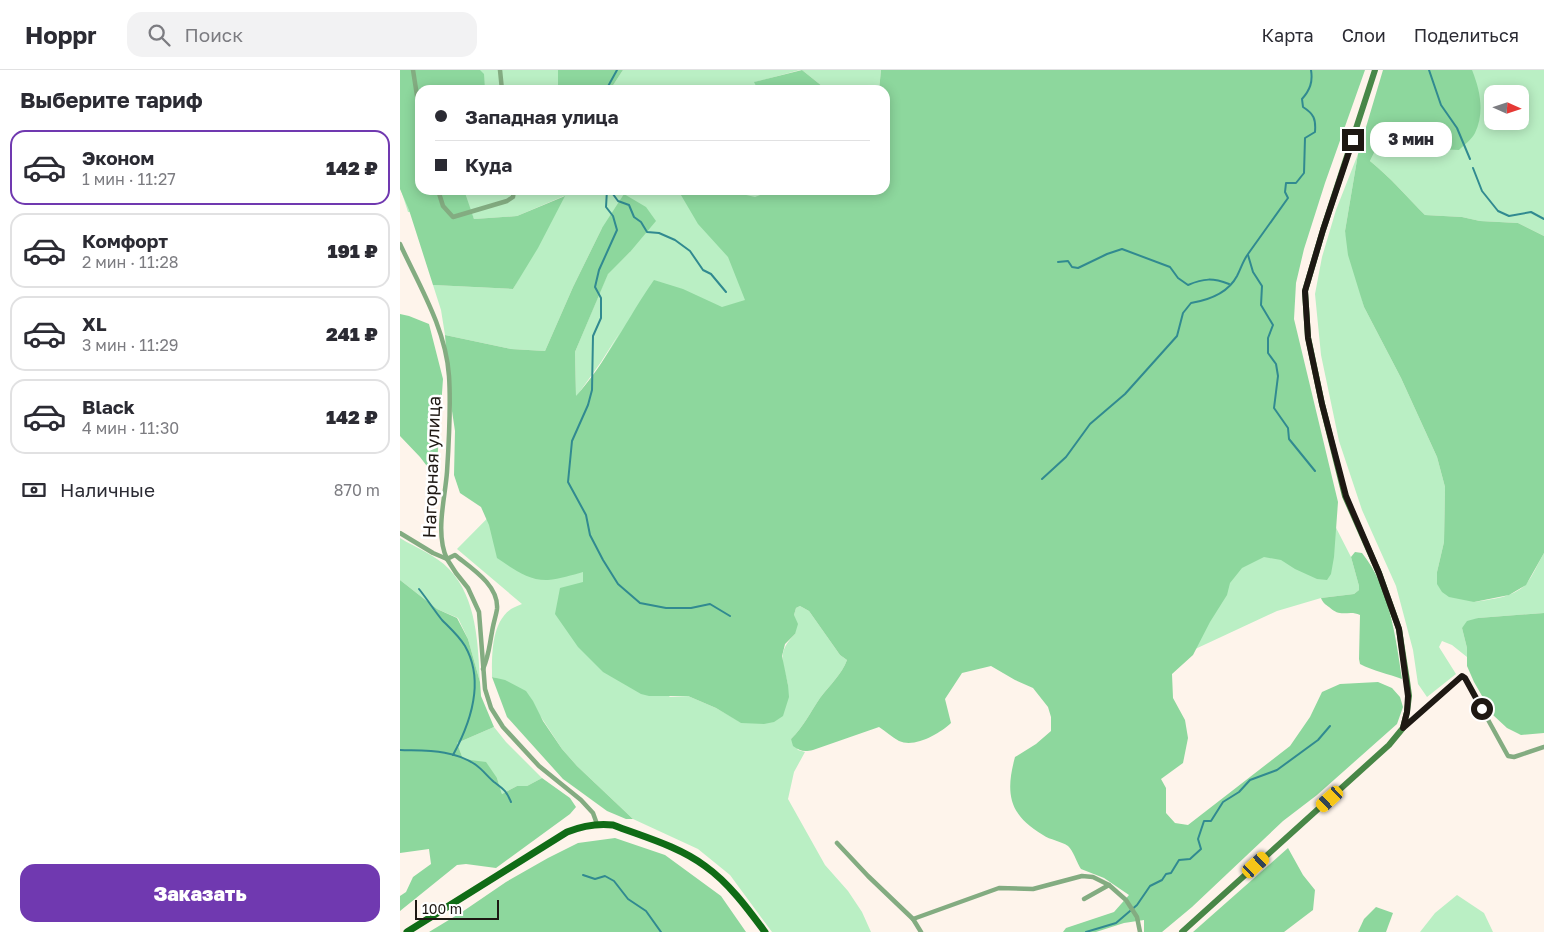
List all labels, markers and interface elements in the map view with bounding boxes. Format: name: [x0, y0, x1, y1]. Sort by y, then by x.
search box: [127, 12, 477, 57]
text: Hoppr: [25, 20, 97, 49]
icon: search: [145, 21, 173, 49]
text: Поиск: [185, 23, 243, 46]
text: Карта: [1262, 24, 1314, 46]
text: Слои: [1342, 24, 1386, 46]
text: Поделиться: [1414, 24, 1519, 46]
north arrow: [1484, 85, 1529, 130]
map controls: [1484, 85, 1529, 130]
text: Выберите тариф: [20, 86, 203, 113]
text: Западная улица: [465, 105, 619, 128]
callout: 3 мин: [1370, 122, 1453, 158]
route end: [1342, 129, 1364, 151]
text: 3 мин: [1388, 129, 1434, 149]
icon: car: [22, 145, 67, 190]
text: Эконом: [82, 146, 154, 169]
text: Куда: [465, 153, 512, 176]
text: 142 ₽: [326, 156, 378, 179]
text: 1 мин · 11:27: [82, 169, 176, 189]
icon: car: [22, 228, 67, 273]
text: Комфорт: [82, 229, 168, 252]
text: 191 ₽: [327, 239, 378, 262]
text: 2 мин · 11:28: [82, 252, 178, 272]
icon: car: [22, 311, 67, 356]
text: XL: [82, 312, 107, 335]
text: 241 ₽: [326, 322, 378, 345]
text: 3 мин · 11:29: [82, 335, 178, 355]
icon: car: [22, 394, 67, 439]
text: Black: [82, 395, 135, 418]
street label: Нагорная улица: [418, 395, 444, 539]
text: 142 ₽: [326, 405, 378, 428]
text: 4 мин · 11:30: [82, 418, 179, 438]
icon: cash: [20, 476, 48, 504]
text: Наличные: [60, 478, 155, 501]
text: 870 m: [334, 480, 380, 500]
route start: [1471, 698, 1493, 720]
car: [1313, 783, 1346, 815]
car: [1239, 849, 1272, 881]
button: Заказать: [20, 864, 380, 922]
scale bar: [415, 897, 499, 920]
text: 100 m: [422, 900, 462, 917]

